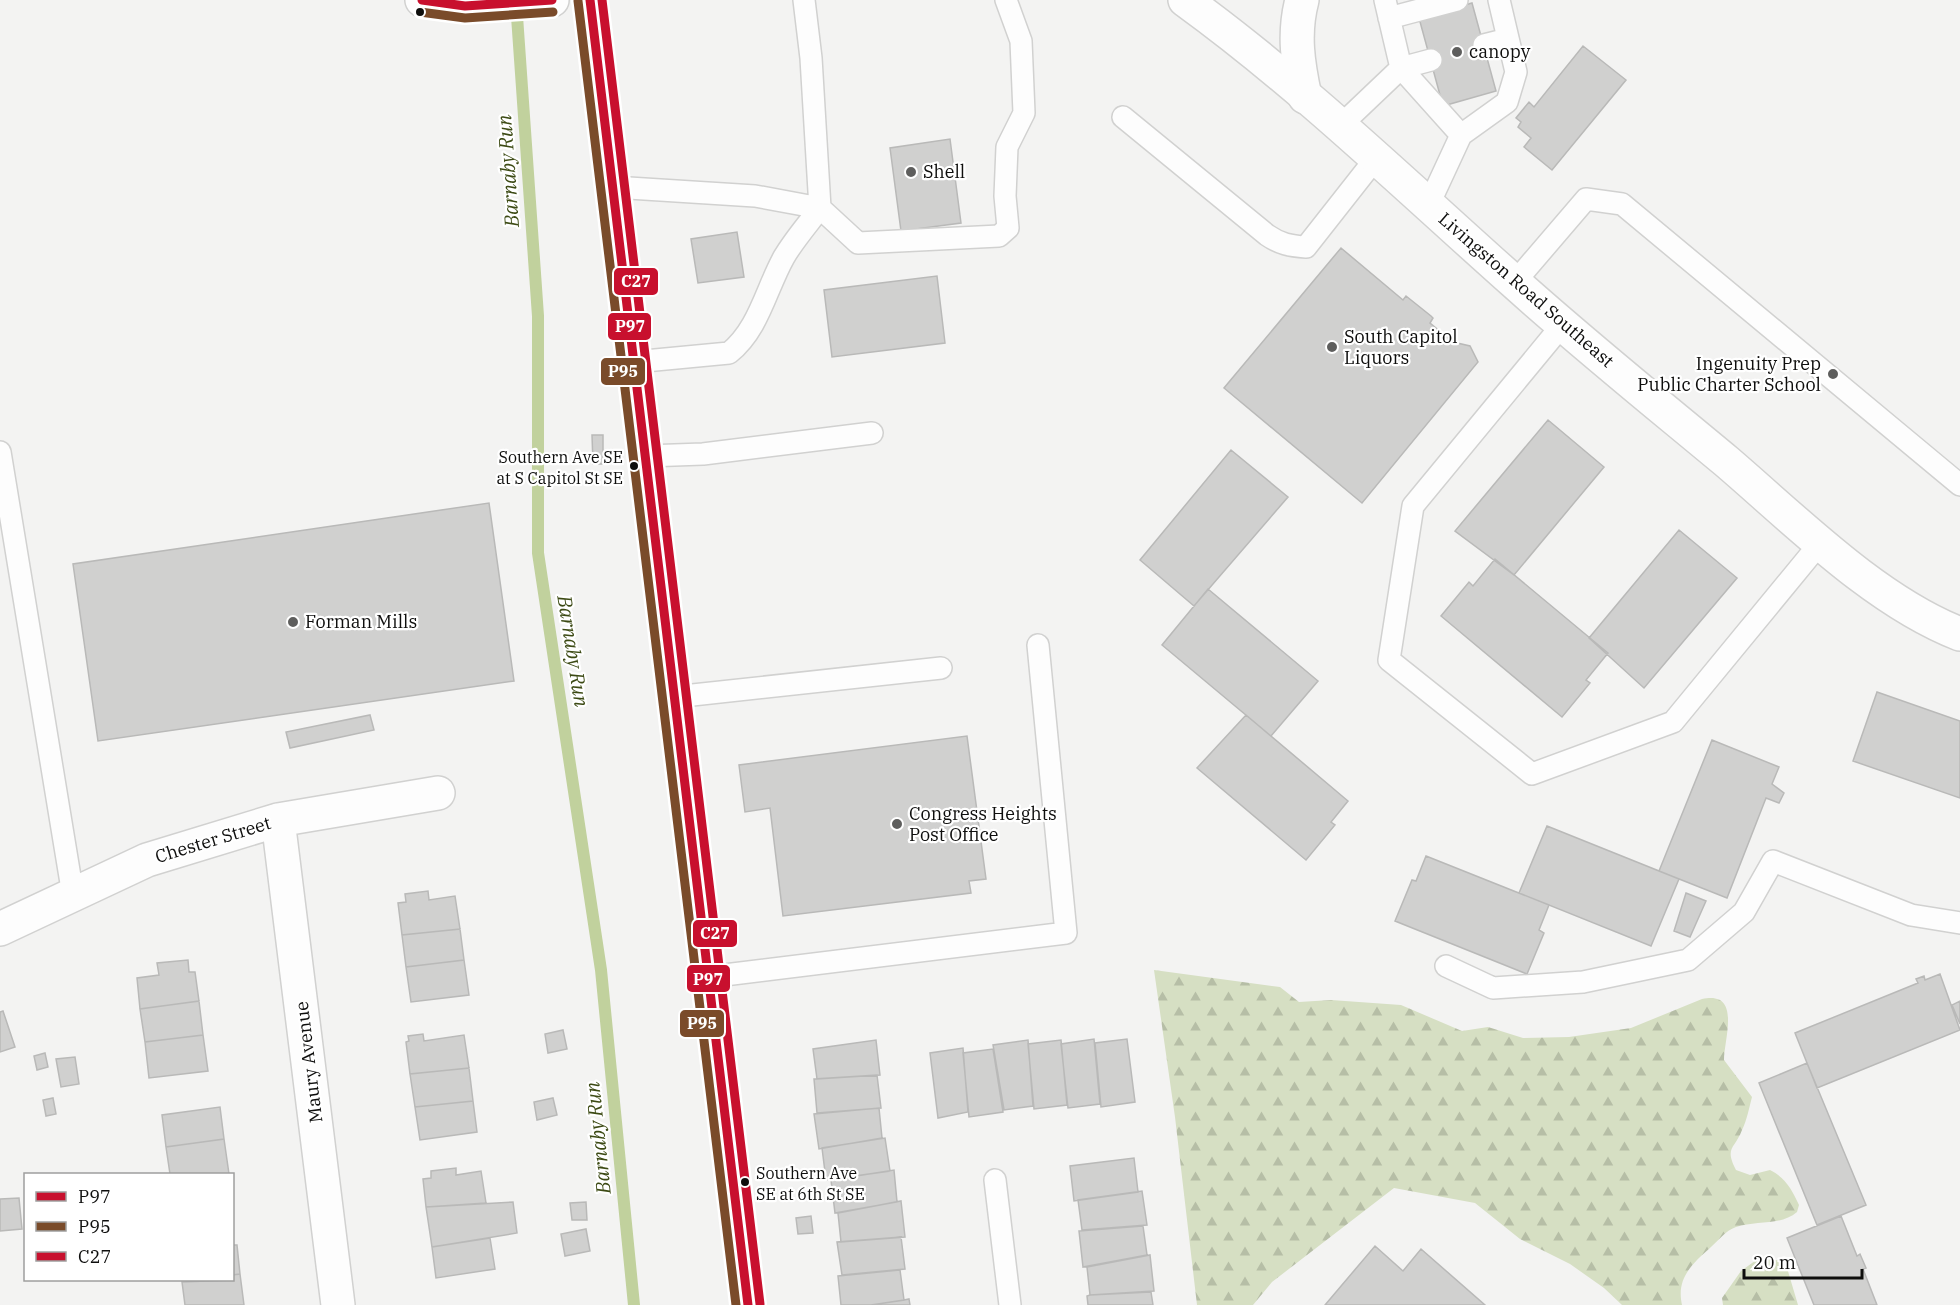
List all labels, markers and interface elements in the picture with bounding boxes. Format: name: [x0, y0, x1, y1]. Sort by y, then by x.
unlabelled marker: [414, 6, 426, 18]
place label: canopy: [1469, 40, 1531, 63]
marker: canopy: [1450, 45, 1464, 59]
water label: Barnaby Run: [490, 113, 525, 229]
place label: Shell: [923, 160, 965, 183]
marker: Shell: [904, 165, 918, 179]
street label: Livingston Road Southeast: [1434, 207, 1619, 372]
line badge: C27: [613, 267, 659, 296]
text: C27: [621, 271, 651, 291]
line badge: P97: [607, 312, 652, 341]
text: P97: [615, 316, 645, 336]
place label: South Capitol Liquors: [1344, 325, 1458, 369]
marker: South Capitol Liquors: [1325, 340, 1339, 354]
place label: Ingenuity Prep Public Charter School: [1637, 352, 1821, 396]
line badge: P95: [600, 357, 646, 386]
text: P95: [608, 361, 638, 381]
marker: Ingenuity Prep Public Charter School: [1826, 367, 1840, 381]
place label: Southern Ave SE at S Capitol St SE: [497, 447, 623, 488]
marker: Southern Ave SE at S Capitol St SE: [628, 460, 640, 472]
water label: Barnaby Run: [551, 592, 596, 709]
place label: Forman Mills: [305, 610, 417, 633]
marker: Forman Mills: [286, 615, 300, 629]
place label: Congress Heights Post Office: [909, 802, 1057, 846]
street label: Chester Street: [152, 811, 274, 868]
marker: Congress Heights Post Office: [890, 817, 904, 831]
line badge: C27: [692, 919, 738, 948]
text: C27: [700, 923, 730, 943]
line badge: P97: [686, 964, 731, 993]
text: P97: [693, 969, 723, 989]
street label: Maury Avenue: [290, 1000, 327, 1124]
line badge: P95: [679, 1009, 725, 1038]
text: P95: [687, 1013, 717, 1033]
water label: Barnaby Run: [578, 1080, 617, 1197]
place label: Southern Ave SE at 6th St SE: [756, 1163, 865, 1204]
legend: [24, 1173, 234, 1281]
marker: Southern Ave SE at 6th St SE: [739, 1176, 751, 1188]
text: P97: [78, 1185, 111, 1208]
text: P95: [78, 1215, 111, 1238]
scale bar: [1744, 1242, 1862, 1280]
text: C27: [78, 1245, 111, 1268]
text: 20 m: [1753, 1251, 1796, 1274]

